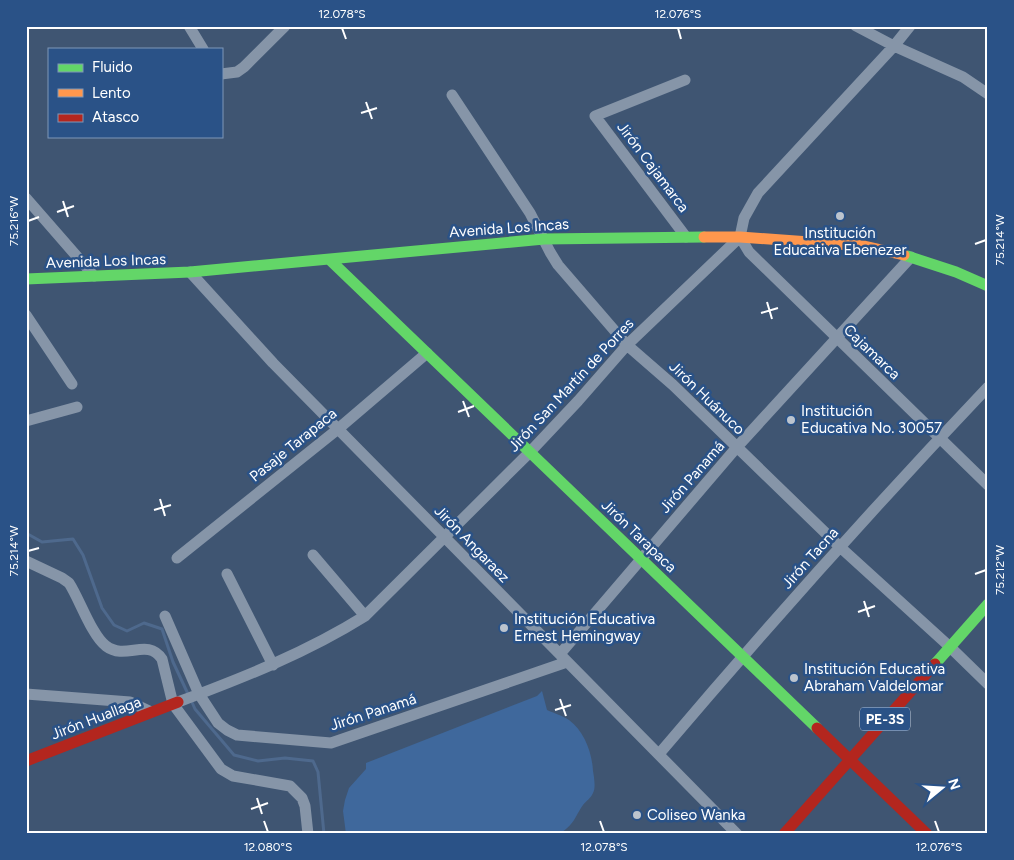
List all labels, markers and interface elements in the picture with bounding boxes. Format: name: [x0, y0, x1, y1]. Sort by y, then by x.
text: 12.078°S: [318, 7, 366, 21]
text: 12.076°S: [655, 7, 701, 21]
legend: [48, 48, 222, 138]
text: Fluido: [92, 58, 133, 76]
text: Lento: [92, 84, 131, 102]
text: Atasco: [92, 108, 140, 126]
street label: Jirón Cajamarca: [613, 118, 693, 216]
text: 75.216°W: [7, 195, 21, 246]
marker: Institución Educativa Ebenezer: [834, 210, 846, 222]
text: 75.214°W: [993, 214, 1007, 265]
street label: Avenida Los Incas: [448, 215, 570, 241]
place label: Institución Educativa Ebenezer: [774, 224, 906, 259]
street label: Avenida Los Incas: [46, 250, 166, 272]
street label: Jirón San Martín de Porres: [504, 315, 638, 455]
street label: Cajamarca: [840, 321, 904, 383]
street label: Jirón Huánuco: [666, 358, 749, 439]
place label: Institución Educativa No. 30057: [801, 402, 942, 437]
street label: Pasaje Tarapaca: [246, 404, 340, 486]
marker: Institución Educativa No. 30057: [785, 414, 797, 426]
street label: Jirón Panamá: [656, 437, 728, 517]
street label: Jirón Tarapaca: [598, 496, 680, 576]
street label: Jirón Angaraez: [431, 502, 513, 586]
street label: Jirón Tacna: [778, 524, 842, 592]
text: 75.214°W: [7, 525, 21, 576]
text: 75.212°W: [993, 544, 1007, 595]
place label: Institución Educativa Ernest Hemingway: [514, 610, 655, 645]
marker: Institución Educativa Ernest Hemingway: [498, 622, 510, 634]
place label: Institución Educativa Abraham Valdelomar: [804, 660, 945, 695]
marker: Institución Educativa Abraham Valdelomar: [788, 672, 800, 684]
street label: Jirón Panamá: [328, 690, 418, 734]
street label: Jirón Huallaga: [48, 693, 144, 743]
road number: PE-3S: [860, 708, 910, 731]
north arrow: [916, 762, 966, 812]
text: N: [944, 776, 964, 792]
place label: Coliseo Wanka: [647, 806, 745, 824]
marker: Coliseo Wanka: [631, 809, 643, 821]
text: 12.080°S: [244, 840, 292, 854]
text: 12.078°S: [580, 840, 628, 854]
text: 12.076°S: [916, 840, 962, 854]

